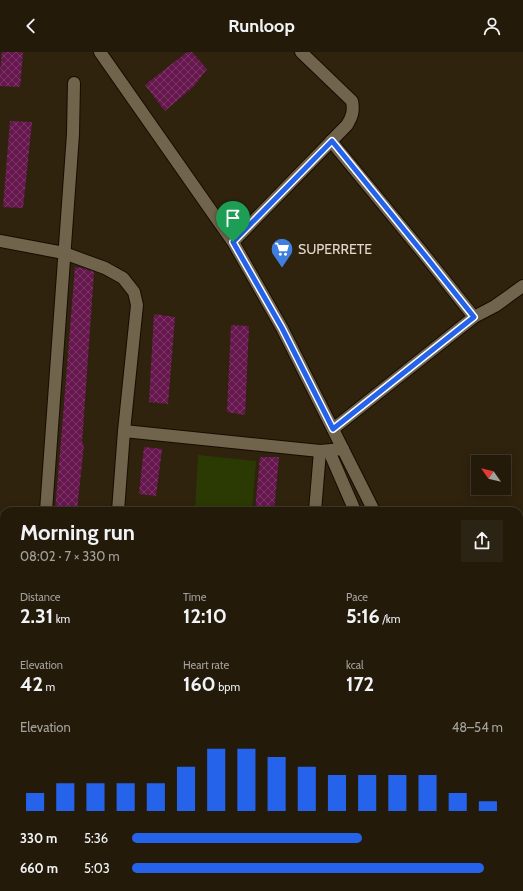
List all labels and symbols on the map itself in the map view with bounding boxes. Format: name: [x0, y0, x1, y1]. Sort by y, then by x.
pin: [216, 201, 250, 242]
supermarket icon: SUPERRETE: [269, 236, 295, 269]
place label: SUPERRETE: [298, 240, 372, 258]
north arrow: [471, 455, 511, 495]

